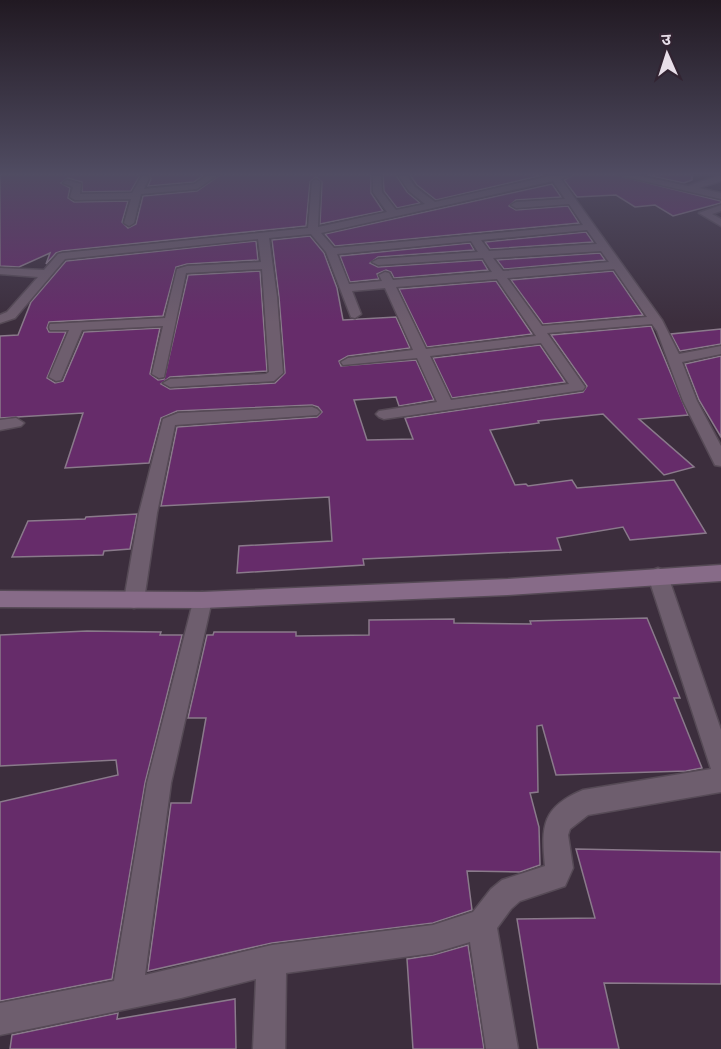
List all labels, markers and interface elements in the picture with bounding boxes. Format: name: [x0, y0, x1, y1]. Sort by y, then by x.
north arrow: [637, 24, 697, 84]
text: उ: [661, 31, 672, 48]

